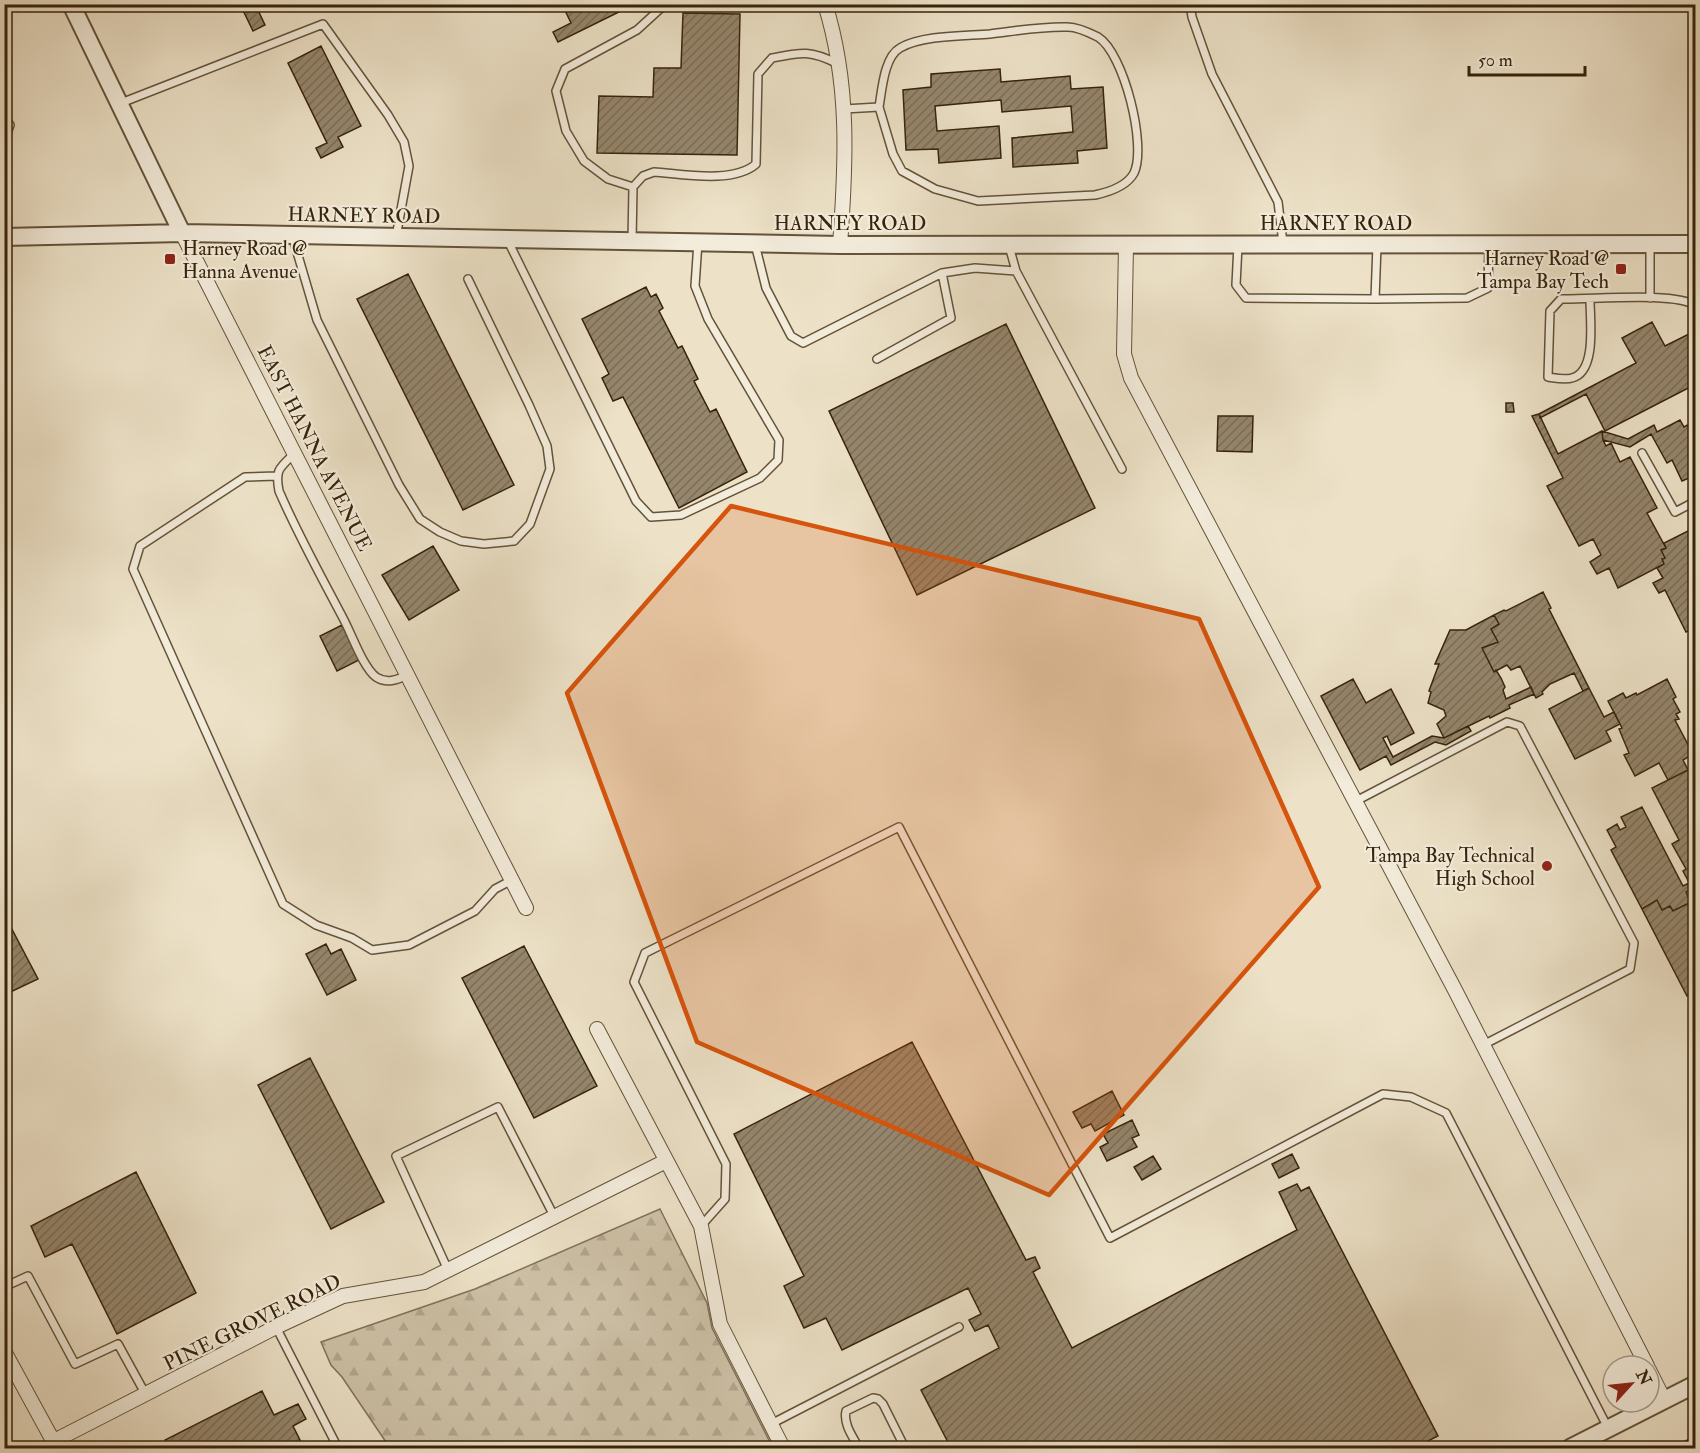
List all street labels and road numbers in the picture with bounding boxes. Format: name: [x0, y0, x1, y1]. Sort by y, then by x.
street label: HARNEY ROAD: [287, 202, 441, 229]
street label: HARNEY ROAD: [774, 211, 926, 236]
street label: HARNEY ROAD: [1260, 211, 1412, 236]
street label: EAST HANNA AVENUE: [252, 341, 377, 555]
street label: PINE GROVE ROAD: [159, 1269, 345, 1376]

